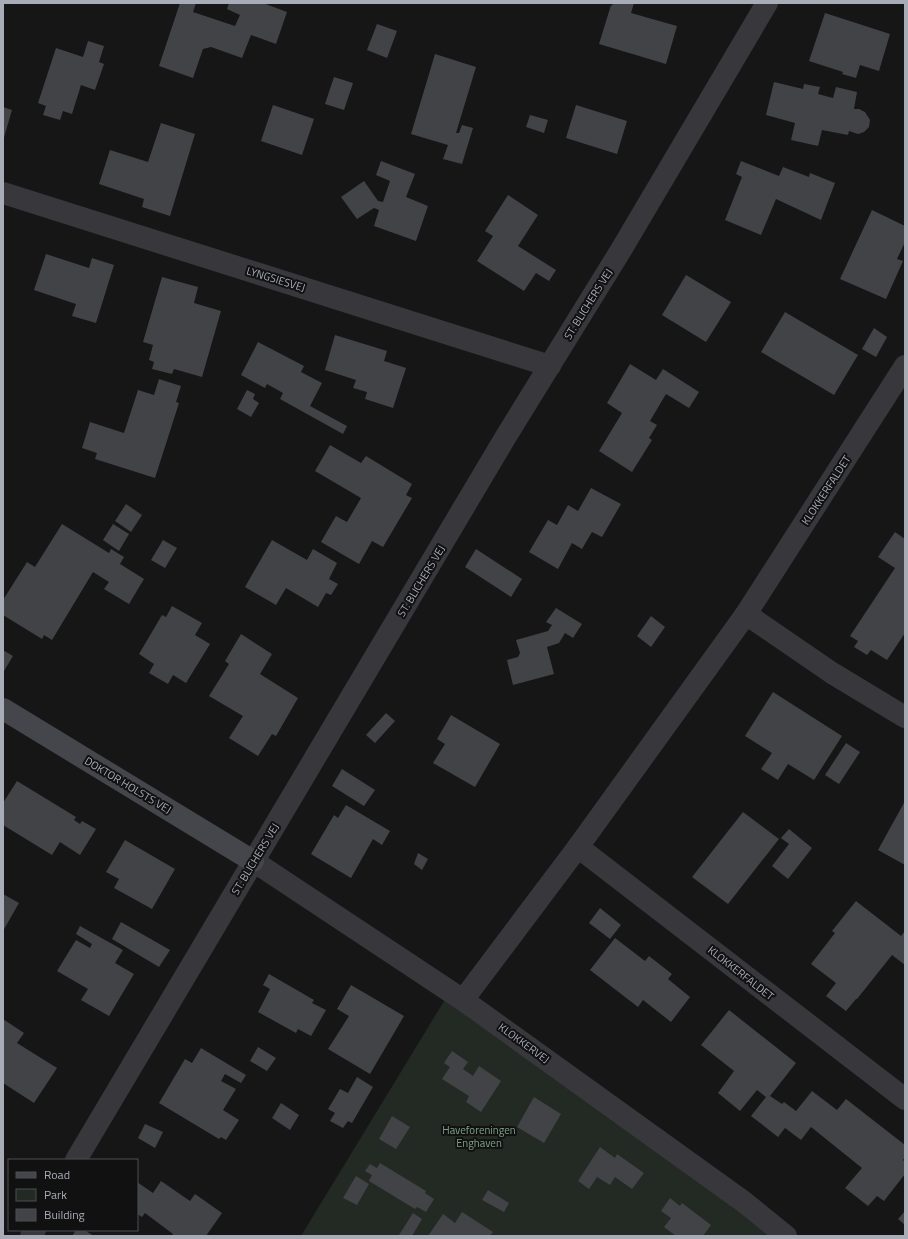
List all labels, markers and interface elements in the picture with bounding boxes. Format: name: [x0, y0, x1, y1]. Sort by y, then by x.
street label: LYNGSIESVEJ: [245, 262, 307, 296]
street label: ST. BLICHERS VEJ: [560, 265, 616, 343]
street label: KLOKKERFALDET: [797, 452, 855, 528]
street label: ST. BLICHERS VEJ: [393, 542, 449, 620]
street label: DOKTOR HOLSTS VEJ: [82, 753, 174, 817]
street label: ST. BLICHERS VEJ: [227, 820, 283, 898]
street label: KLOKKERFALDET: [704, 942, 778, 1004]
street label: KLOKKERVEJ: [495, 1019, 553, 1067]
park label: Haveforeningen Enghaven: [442, 1122, 516, 1151]
legend: [8, 1159, 138, 1231]
text: Road: [44, 1165, 70, 1184]
text: Park: [44, 1185, 67, 1204]
text: Building: [44, 1205, 85, 1224]

